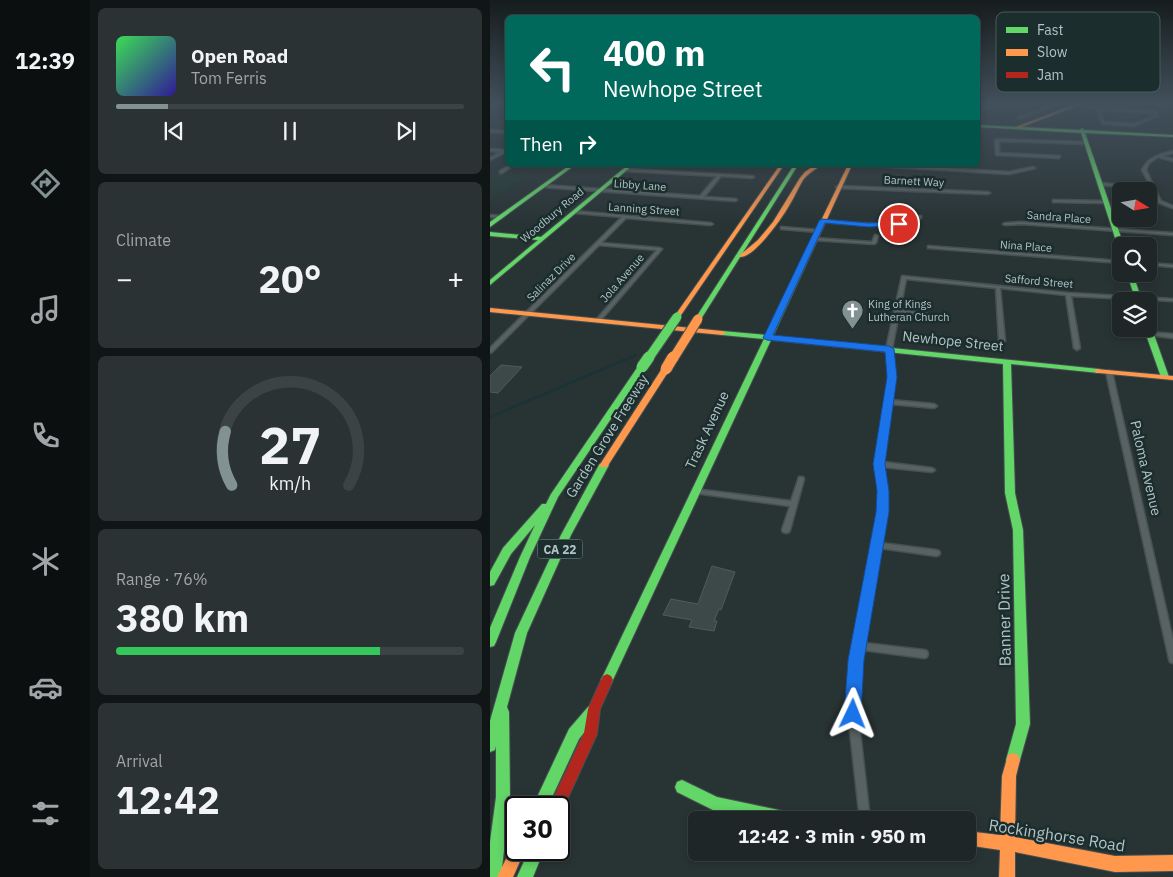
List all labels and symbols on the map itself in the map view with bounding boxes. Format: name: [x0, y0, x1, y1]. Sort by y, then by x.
legend: [996, 12, 1160, 92]
text: Fast: [1037, 21, 1063, 39]
text: Slow: [1037, 43, 1068, 61]
text: Jam: [1037, 66, 1064, 84]
street label: Barnett Way: [883, 172, 945, 190]
street label: Libby Lane: [613, 176, 667, 194]
north arrow: [1112, 182, 1158, 228]
street label: Woodbury Road: [517, 184, 587, 246]
street label: Lanning Street: [608, 200, 680, 218]
pin: [878, 203, 920, 245]
street label: Sandra Place: [1026, 208, 1092, 226]
street label: Nina Place: [999, 237, 1053, 255]
street label: Salinaz Drive: [524, 250, 578, 304]
street label: Jola Avenue: [597, 251, 647, 305]
street label: Safford Street: [1004, 271, 1074, 291]
place label: King of Kings Lutheran Church: [868, 297, 950, 324]
church icon: King of Kings Lutheran Church: [840, 298, 864, 329]
street label: Newhope Street: [902, 327, 1005, 355]
street label: Garden Grove Freeway: [562, 371, 652, 501]
street label: Trask Avenue: [681, 388, 733, 472]
street label: Paloma Avenue: [1126, 419, 1166, 518]
road number: CA 22: [538, 540, 582, 558]
street label: Banner Drive: [993, 573, 1015, 667]
position arrow: [826, 687, 878, 739]
speed limit sign: 30: [505, 796, 570, 861]
street label: Rockinghorse Road: [987, 814, 1127, 856]

